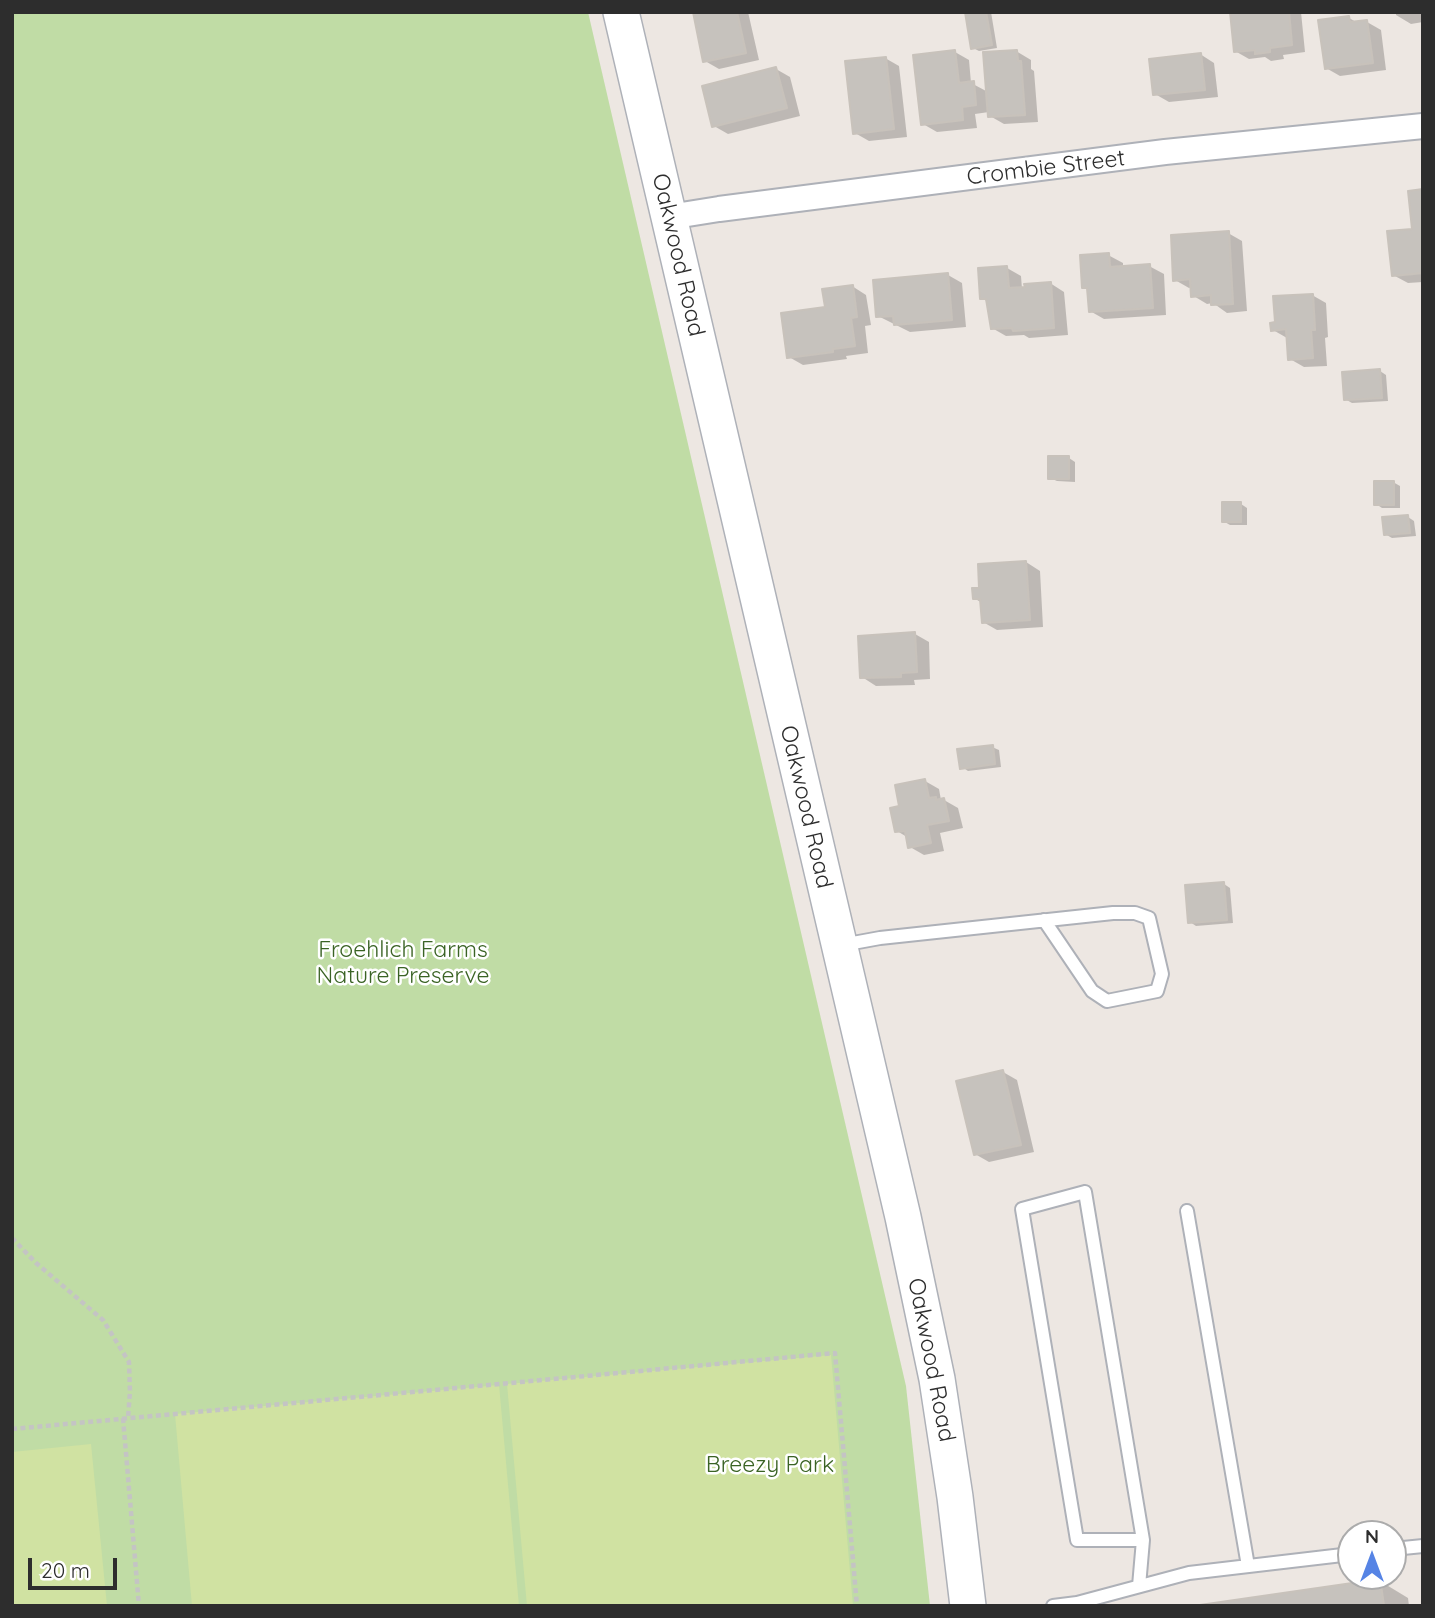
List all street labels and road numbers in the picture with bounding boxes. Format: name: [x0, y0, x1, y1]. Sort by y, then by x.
street label: Crombie Street: [965, 145, 1127, 191]
street label: Oakwood Road: [646, 171, 710, 339]
street label: Oakwood Road: [774, 723, 838, 891]
street label: Oakwood Road: [902, 1276, 960, 1444]

